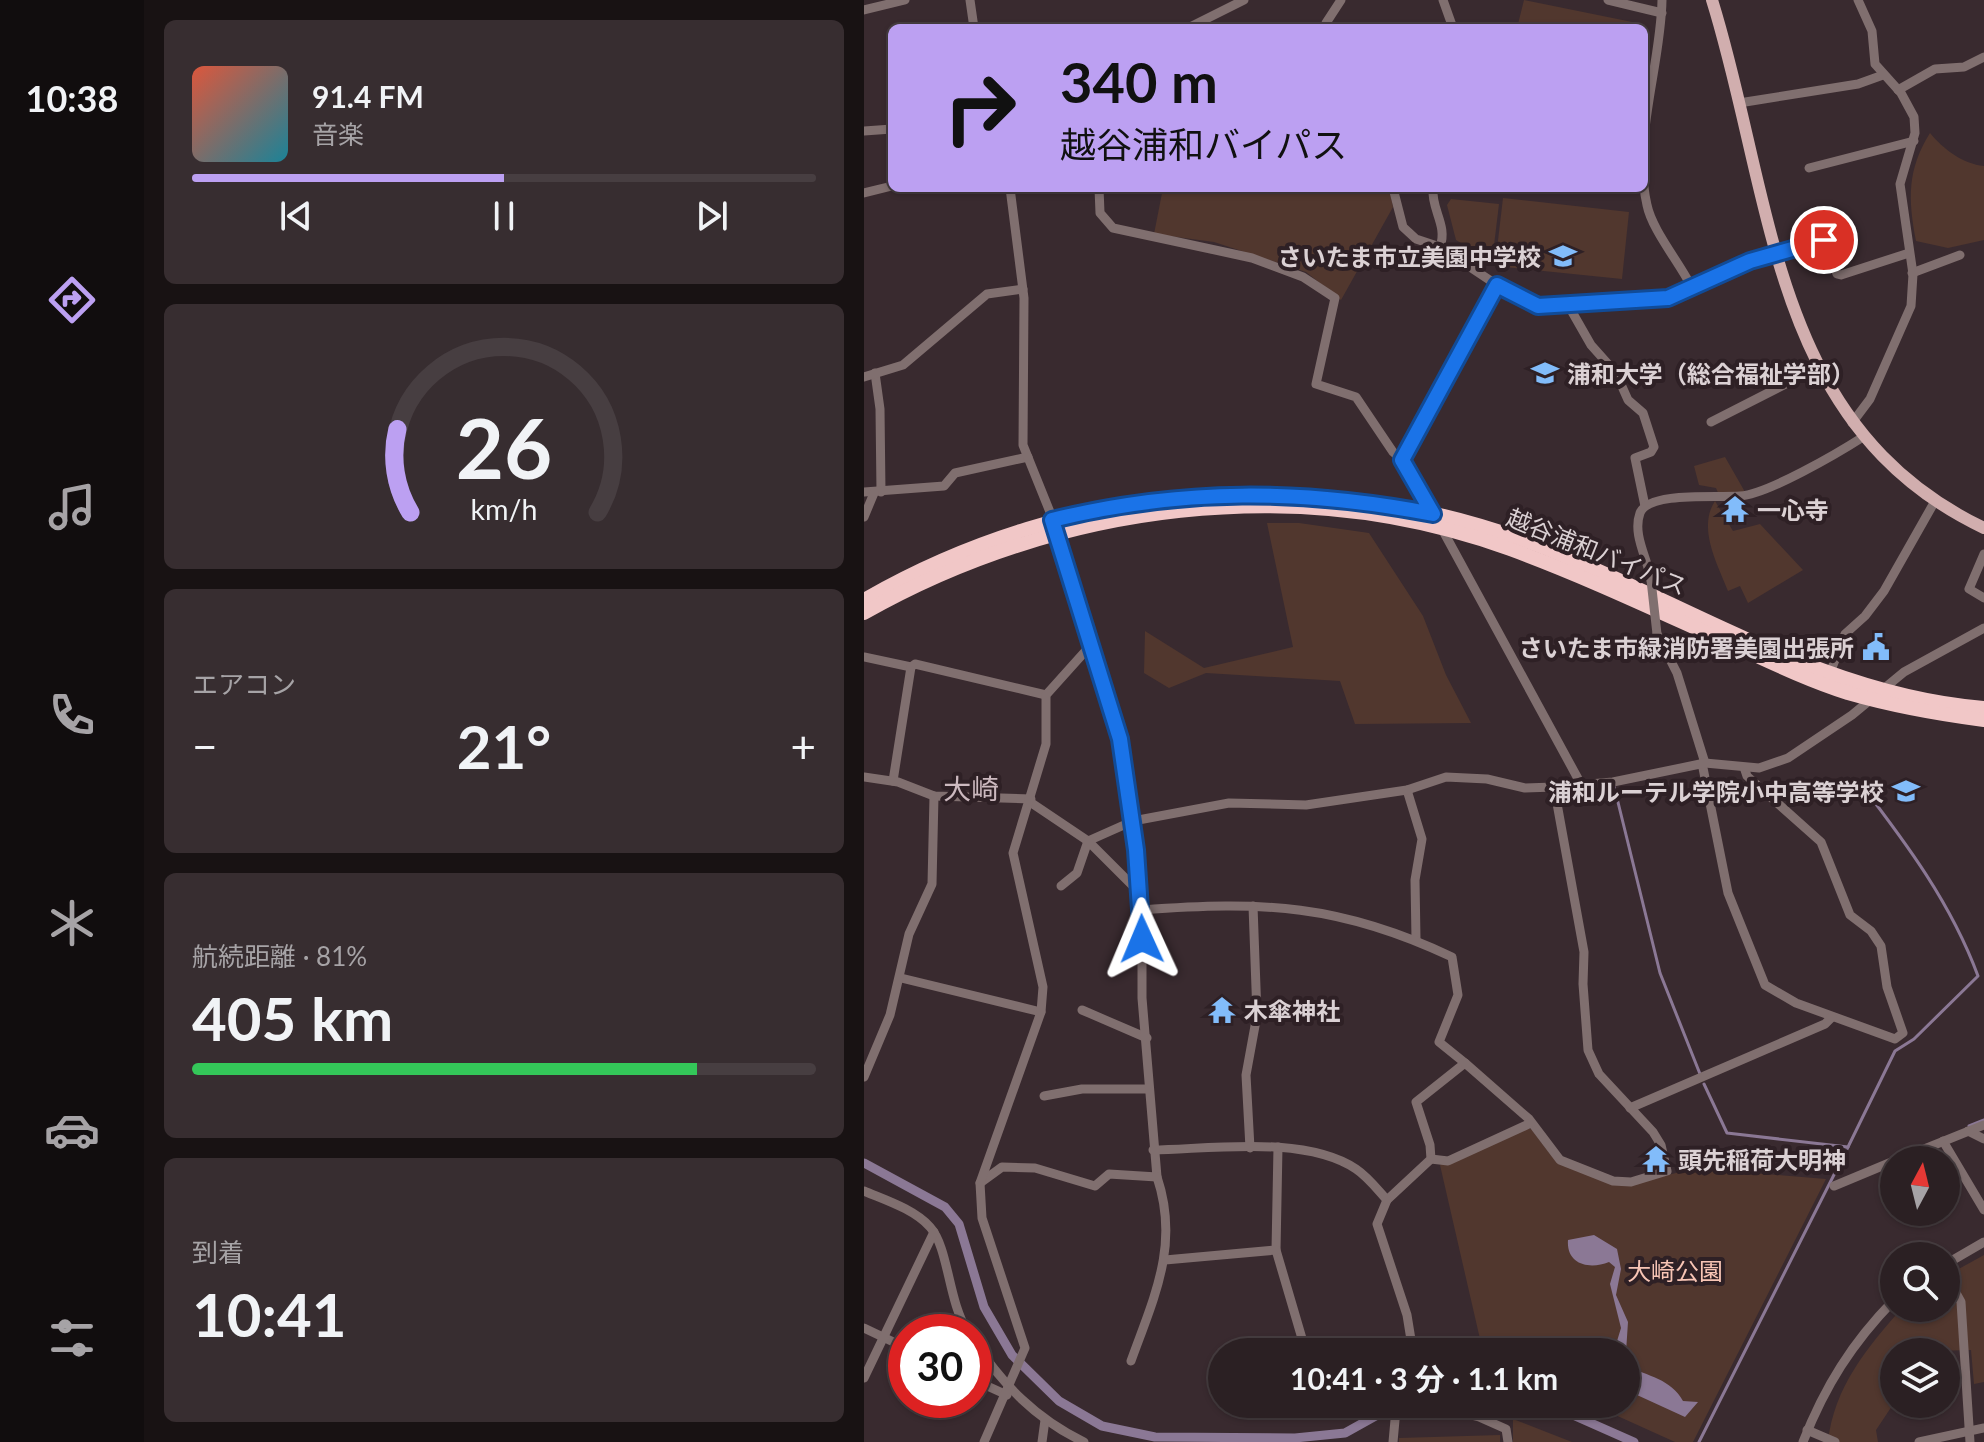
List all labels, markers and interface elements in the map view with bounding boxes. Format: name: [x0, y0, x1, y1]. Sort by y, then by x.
text: 340 m: [1060, 48, 1218, 115]
icon: right: [928, 56, 1032, 160]
text: 10:38: [26, 76, 118, 120]
text: 91.4 FM: [312, 78, 424, 114]
text: 音楽: [312, 118, 364, 150]
text: 越谷浦和バイパス: [1060, 122, 1347, 166]
icon: previous: [274, 194, 318, 238]
icon: pause: [482, 194, 526, 238]
icon: next: [690, 194, 734, 238]
pin: [1790, 206, 1858, 274]
icon: arrive: [1802, 218, 1846, 262]
school or university icon: さいたま市立美園中学校: [1548, 241, 1578, 271]
place label: さいたま市立美園中学校: [1278, 242, 1541, 271]
icon: directions: [44, 272, 100, 328]
school or university icon: 浦和大学（総合福祉学部）: [1530, 358, 1560, 388]
place label: 浦和大学（総合福祉学部）: [1567, 359, 1855, 388]
text: 26: [456, 396, 552, 496]
icon: music: [44, 479, 100, 535]
text: km/h: [471, 492, 537, 526]
temple icon: 一心寺: [1720, 494, 1750, 524]
place label: 一心寺: [1757, 495, 1829, 524]
street label: 越谷浦和バイパス: [1503, 502, 1691, 600]
public building icon: さいたま市緑消防署美園出張所: [1861, 632, 1891, 662]
place label: さいたま市緑消防署美園出張所: [1519, 633, 1854, 662]
text: エアコン: [192, 668, 296, 700]
icon: phone: [44, 687, 100, 743]
text: 21°: [457, 710, 551, 782]
text: −: [192, 720, 218, 772]
text: +: [790, 720, 816, 772]
district label: 大崎: [943, 771, 999, 805]
school or university icon: 浦和ルーテル学院小中高等学校: [1891, 776, 1921, 806]
place label: 浦和ルーテル学院小中高等学校: [1548, 777, 1884, 806]
icon: climate: [44, 895, 100, 951]
position arrow: [1100, 897, 1184, 981]
text: 航続距離 · 81%: [192, 940, 367, 972]
text: 405 km: [192, 982, 393, 1054]
temple icon: 木傘神社: [1207, 995, 1237, 1025]
place label: 木傘神社: [1244, 996, 1340, 1025]
icon: car: [44, 1102, 100, 1158]
temple icon: 頭先稲荷大明神: [1641, 1144, 1671, 1174]
place label: 頭先稲荷大明神: [1678, 1145, 1846, 1174]
north arrow: [1880, 1146, 1960, 1226]
map controls: [1880, 1146, 1960, 1418]
text: 到着: [192, 1236, 244, 1268]
button: search: [1880, 1242, 1960, 1322]
park label: 大崎公園: [1627, 1256, 1723, 1285]
text: 10:41: [192, 1278, 347, 1350]
icon: filters: [44, 1310, 100, 1366]
speed limit sign: 30: [888, 1314, 992, 1418]
button: layers: [1880, 1338, 1960, 1418]
text: 10:41 · 3 分 · 1.1 km: [1290, 1360, 1558, 1396]

